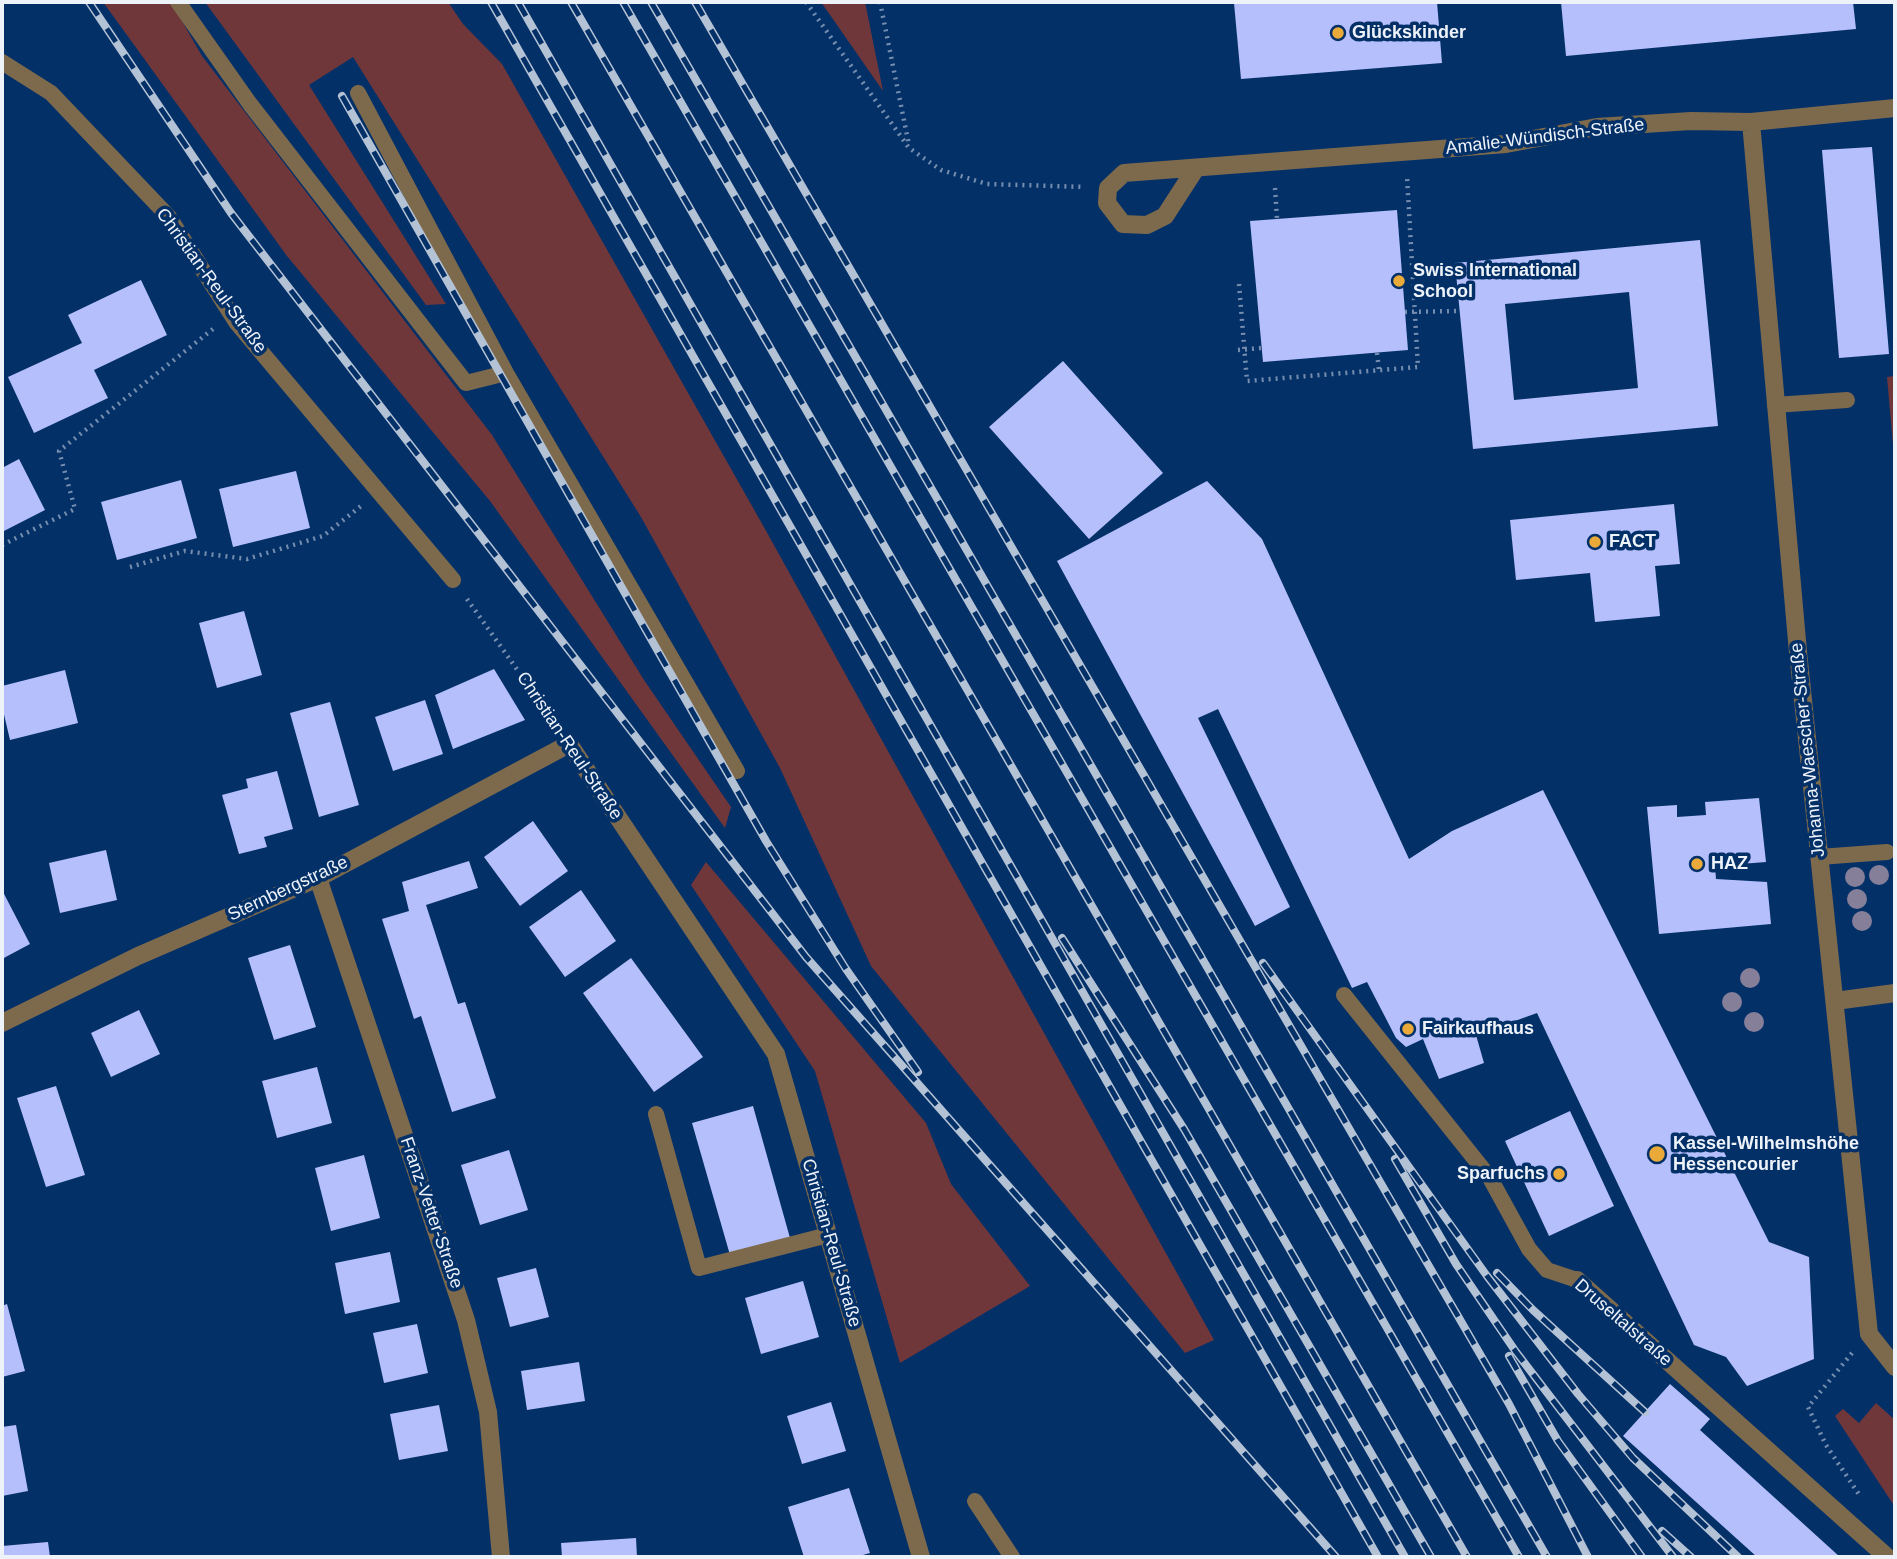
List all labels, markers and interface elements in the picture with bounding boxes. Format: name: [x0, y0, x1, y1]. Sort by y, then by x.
place label: Glückskinder: [1352, 22, 1466, 44]
marker: Glückskinder: [1330, 25, 1346, 41]
street label: Amalie-Wündisch-Straße: [1444, 114, 1646, 160]
street label: Christian-Reul-Straße: [151, 204, 271, 358]
place label: Swiss International School: [1413, 260, 1577, 302]
marker: Swiss International School: [1391, 273, 1407, 289]
place label: FACT: [1609, 531, 1656, 553]
marker: FACT: [1587, 534, 1603, 550]
street label: Johanna-Waescher-Straße: [1786, 642, 1830, 858]
street label: Christian-Reul-Straße: [511, 668, 627, 824]
street label: Sternbergstraße: [224, 852, 352, 926]
place label: HAZ: [1711, 853, 1748, 875]
marker: HAZ: [1689, 856, 1705, 872]
place label: Fairkaufhaus: [1422, 1018, 1534, 1040]
marker: Fairkaufhaus: [1400, 1021, 1416, 1037]
place label: Kassel-Wilhelmshöhe Hessencourier: [1673, 1133, 1859, 1176]
street label: Franz-Vetter-Straße: [395, 1134, 467, 1292]
marker: Kassel-Wilhelmshöhe Hessencourier: [1647, 1144, 1667, 1164]
street label: Christian-Reul-Straße: [797, 1156, 865, 1330]
place label: Sparfuchs: [1457, 1163, 1545, 1185]
marker: Sparfuchs: [1551, 1166, 1567, 1182]
street label: Druseltalstraße: [1570, 1275, 1676, 1371]

